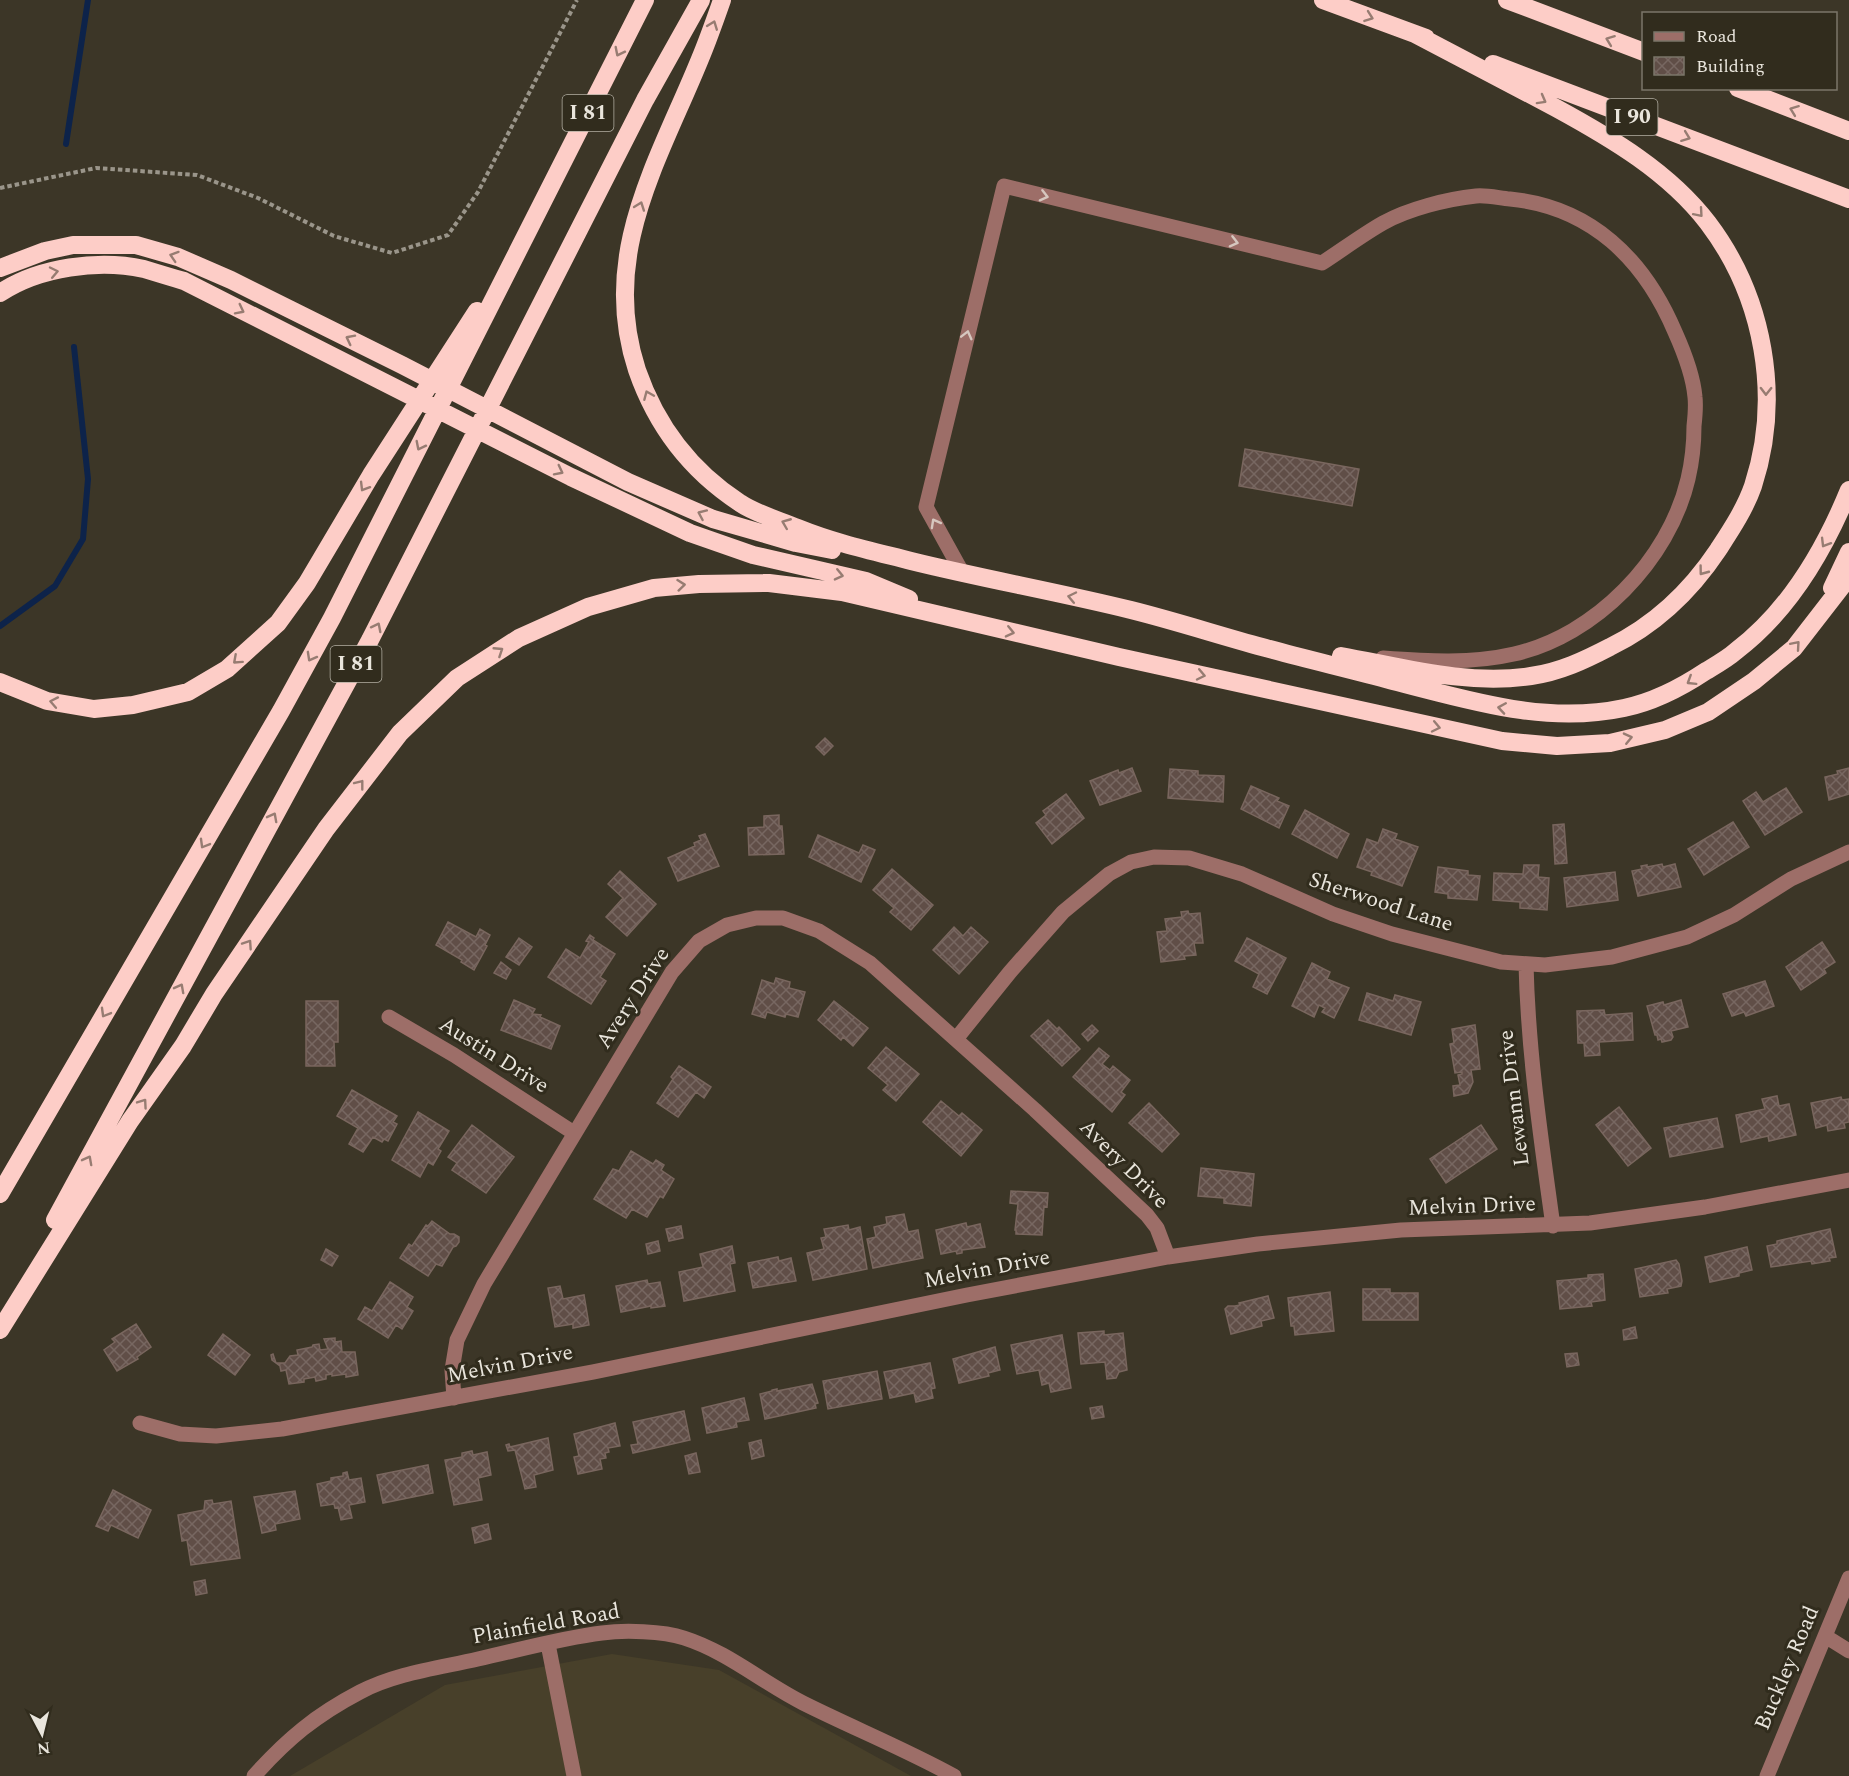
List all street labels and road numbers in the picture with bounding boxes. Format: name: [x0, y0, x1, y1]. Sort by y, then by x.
road number: I 81: [562, 95, 614, 131]
road number: I 90: [1606, 99, 1658, 135]
road number: I 81: [330, 646, 382, 682]
street label: Sherwood Lane: [1304, 863, 1458, 941]
street label: Avery Drive: [588, 941, 678, 1055]
street label: Austin Drive: [432, 1008, 556, 1102]
street label: Lewann Drive: [1489, 1028, 1539, 1168]
street label: Avery Drive: [1071, 1111, 1177, 1217]
street label: Melvin Drive: [1408, 1187, 1536, 1225]
street label: Melvin Drive: [921, 1241, 1053, 1297]
street label: Melvin Drive: [444, 1336, 576, 1392]
street label: Plainfield Road: [469, 1595, 623, 1653]
street label: Buckley Road: [1746, 1601, 1828, 1735]

